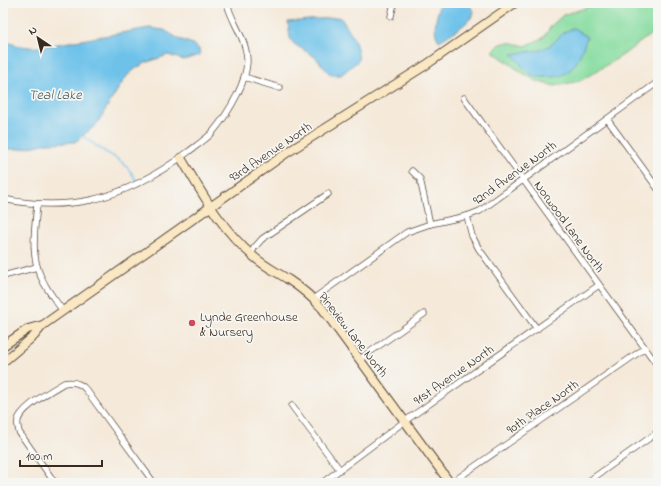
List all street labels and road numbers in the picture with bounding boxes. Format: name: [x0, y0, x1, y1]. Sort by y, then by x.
street label: 93rd Avenue North: [226, 117, 316, 187]
street label: 92nd Avenue North: [469, 136, 561, 210]
street label: Norwood Lane North: [529, 177, 609, 277]
street label: Pineview Lane North: [313, 288, 392, 382]
street label: 91st Avenue North: [410, 340, 498, 410]
street label: 90th Place North: [503, 375, 583, 439]

